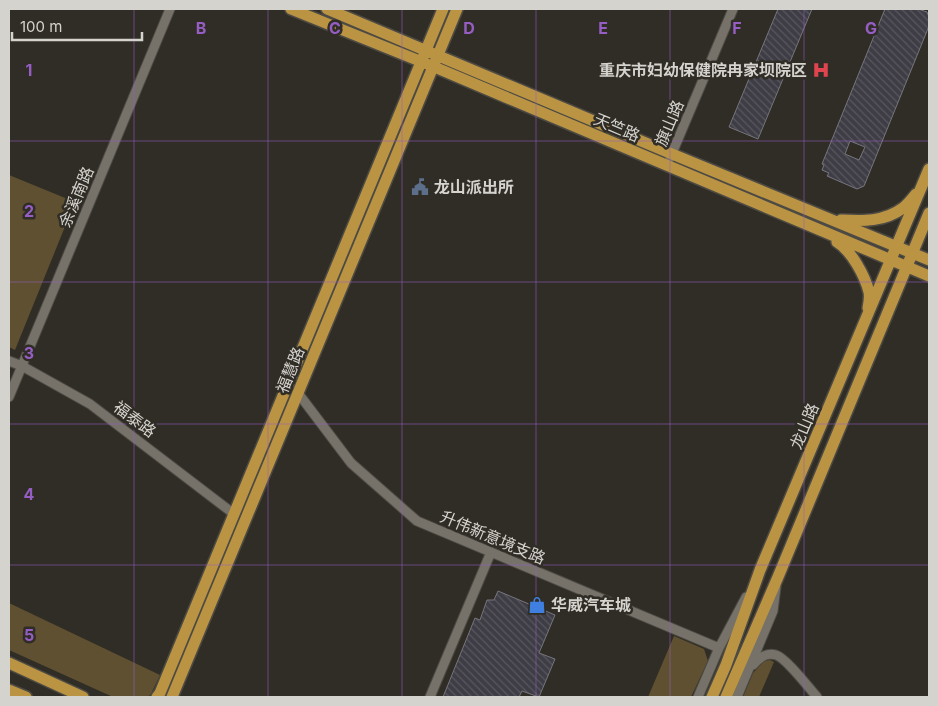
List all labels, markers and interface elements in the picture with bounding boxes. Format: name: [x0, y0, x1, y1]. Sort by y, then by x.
scale bar: [12, 10, 142, 42]
text: 100 m: [20, 17, 62, 36]
text: B: [196, 18, 206, 38]
text: C: [329, 18, 341, 38]
text: D: [463, 18, 475, 38]
text: E: [598, 18, 608, 38]
text: F: [732, 18, 742, 38]
text: G: [865, 18, 877, 38]
text: 1: [26, 60, 32, 80]
place label: 重庆市妇幼保健院冉家坝院区: [599, 60, 807, 80]
hospital icon: 重庆市妇幼保健院冉家坝院区: [811, 60, 831, 80]
street label: 旗山路: [650, 97, 688, 149]
street label: 天竺路: [591, 108, 643, 146]
street label: 余溪南路: [54, 164, 98, 230]
public building icon: 龙山派出所: [410, 177, 430, 197]
place label: 龙山派出所: [434, 177, 514, 197]
text: 2: [24, 201, 34, 221]
text: 3: [24, 343, 34, 363]
street label: 福慧路: [272, 344, 308, 396]
street label: 福泰路: [110, 397, 160, 441]
street label: 龙山路: [785, 400, 823, 452]
text: 4: [24, 484, 35, 504]
street label: 升伟新意境支路: [438, 506, 548, 568]
shop icon: 华威汽车城: [527, 595, 547, 615]
place label: 华威汽车城: [551, 595, 631, 615]
text: 5: [24, 625, 34, 645]

